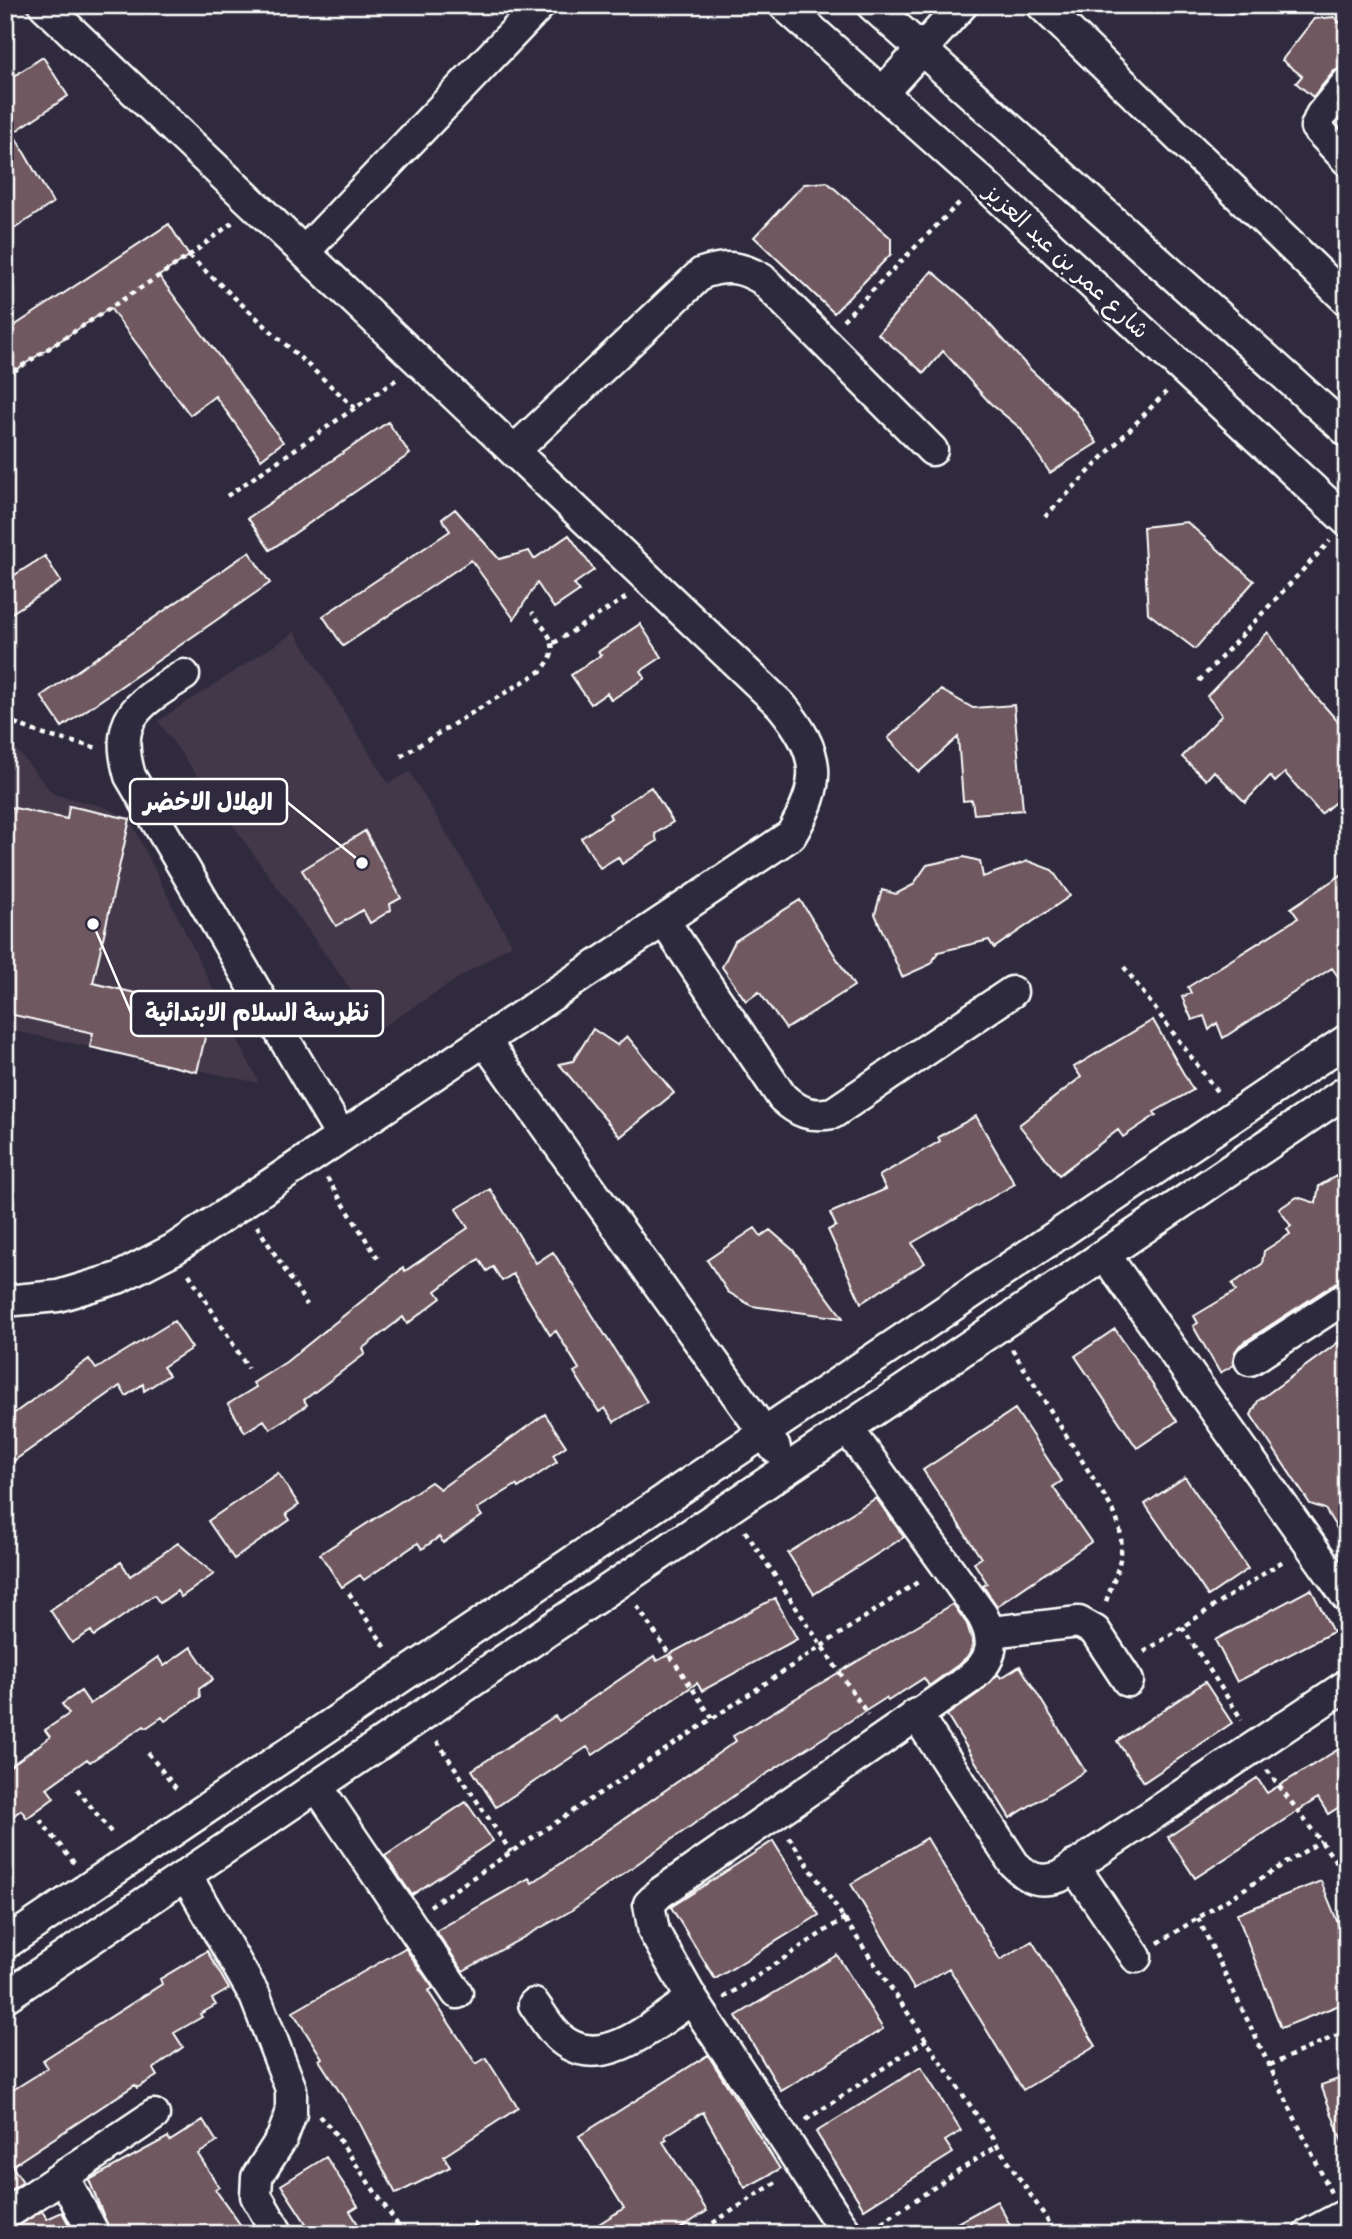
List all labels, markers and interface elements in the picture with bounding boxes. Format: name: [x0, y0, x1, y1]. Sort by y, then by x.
street label: شارع عمر بن عبد العزيز: [973, 172, 1159, 350]
callout: الهلال الاخضر: [130, 779, 287, 824]
text: الهلال الاخضر: [141, 781, 273, 823]
callout: نظرسة السلام الابتدائية: [131, 991, 383, 1036]
text: نظرسة السلام الابتدائية: [145, 992, 369, 1034]

